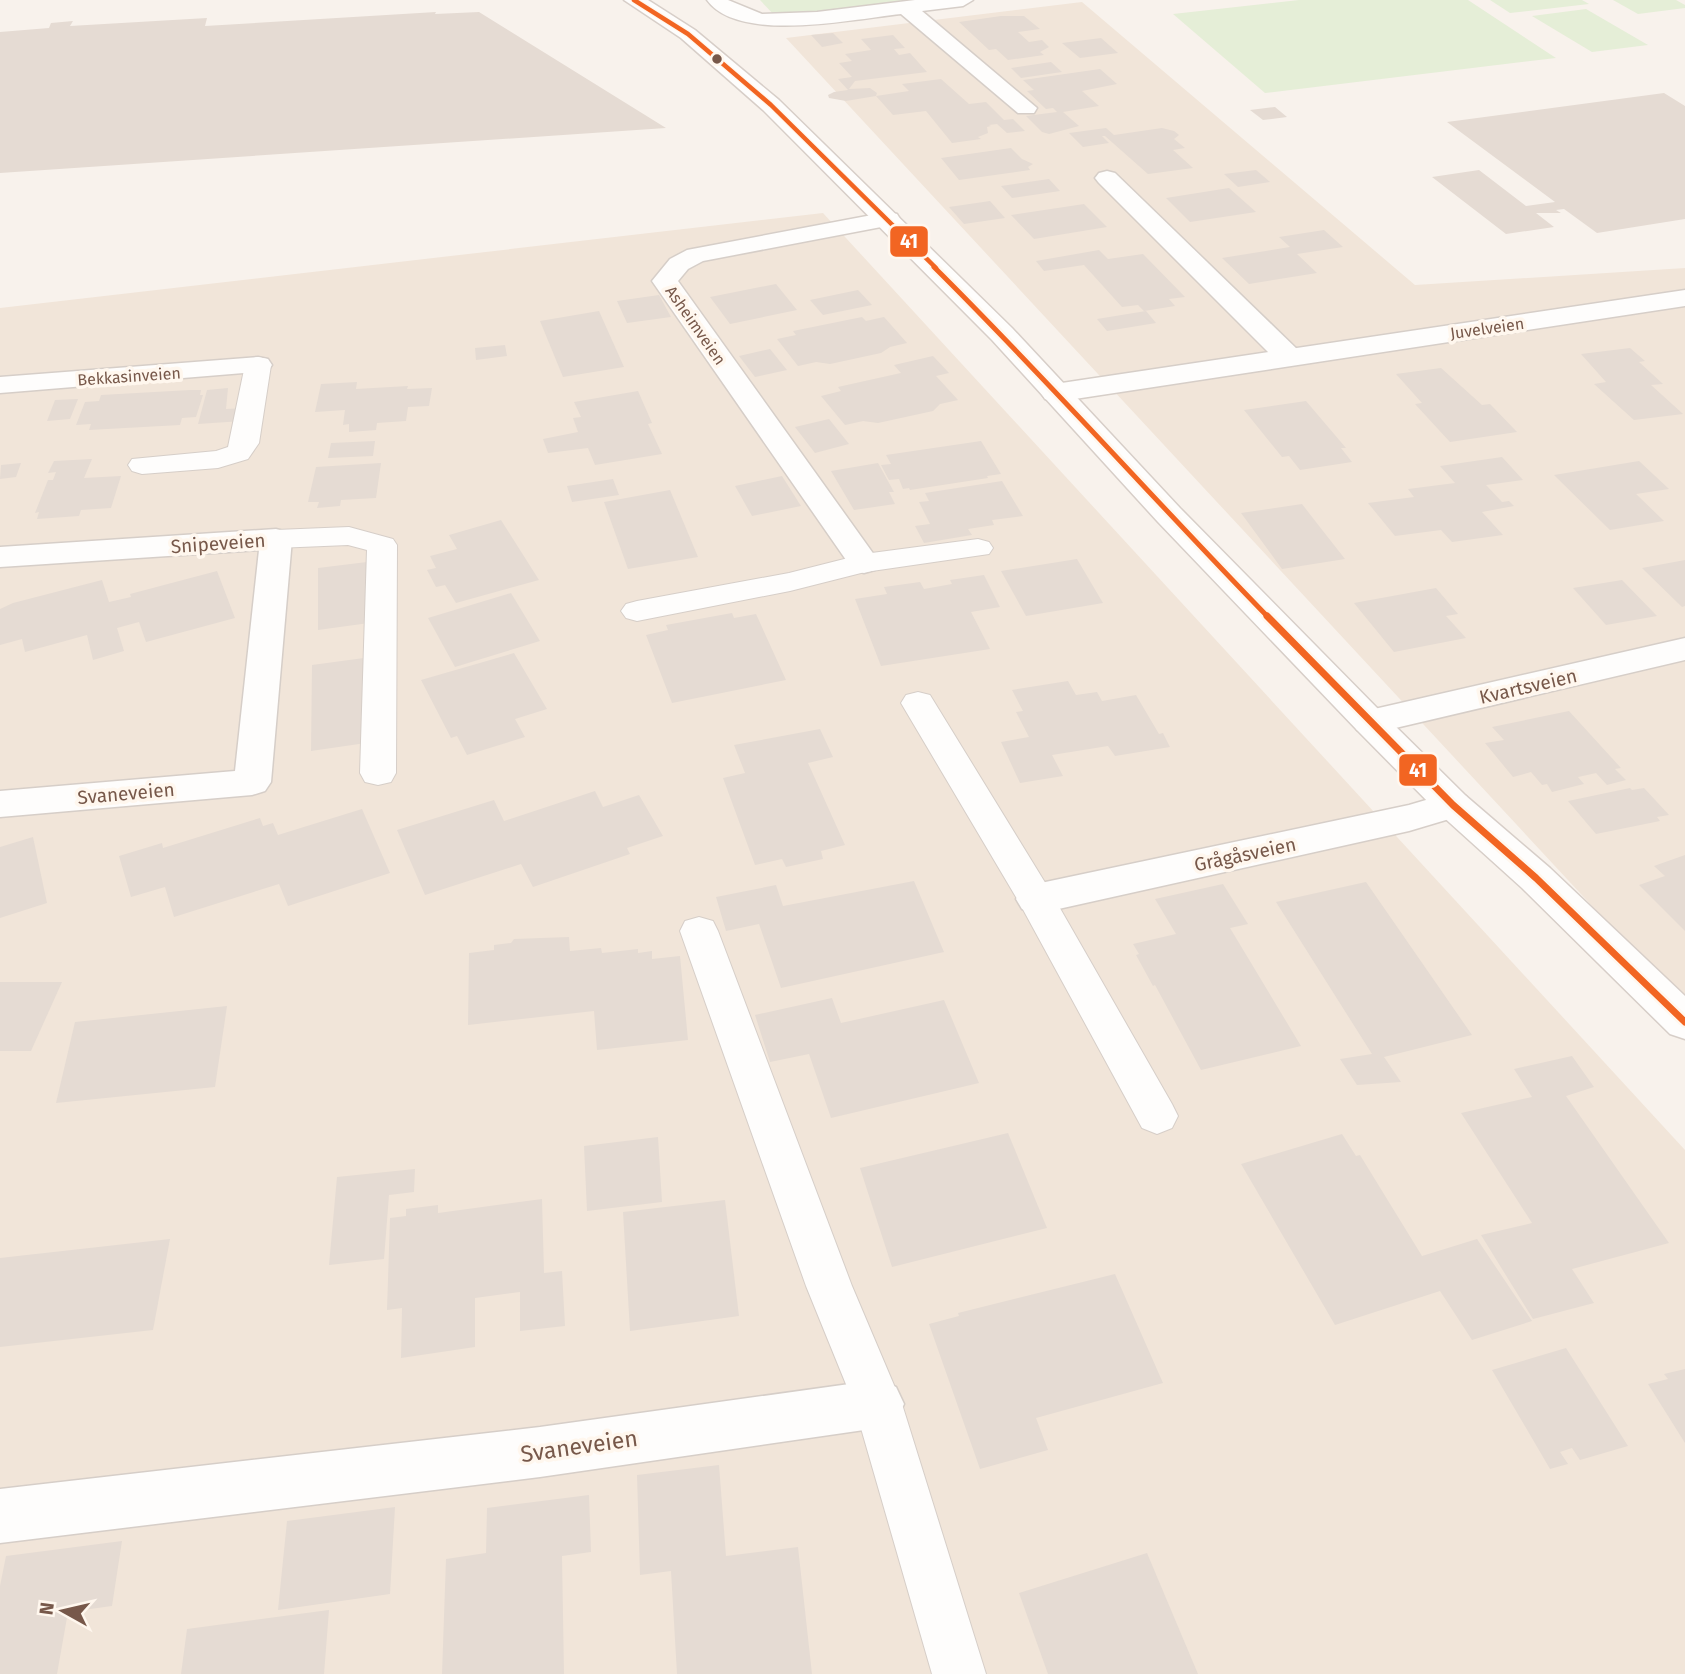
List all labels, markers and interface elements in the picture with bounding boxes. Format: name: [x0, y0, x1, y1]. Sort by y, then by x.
unlabelled marker: [710, 52, 724, 66]
line badge: 41: [889, 225, 929, 258]
text: 41: [900, 230, 918, 253]
street label: Asheimveien: [661, 282, 730, 368]
street label: Juvelveien: [1449, 314, 1525, 343]
street label: Bekkasinveien: [77, 363, 181, 390]
street label: Snipeveien: [170, 529, 266, 558]
street label: Kvartsveien: [1477, 664, 1579, 709]
line badge: 41: [1398, 753, 1438, 787]
text: 41: [1409, 759, 1427, 782]
street label: Svaneveien: [77, 778, 176, 809]
street label: Grågåsveien: [1192, 832, 1298, 876]
street label: Svaneveien: [519, 1424, 639, 1468]
north arrow: [28, 1576, 98, 1646]
text: N: [34, 1601, 59, 1617]

